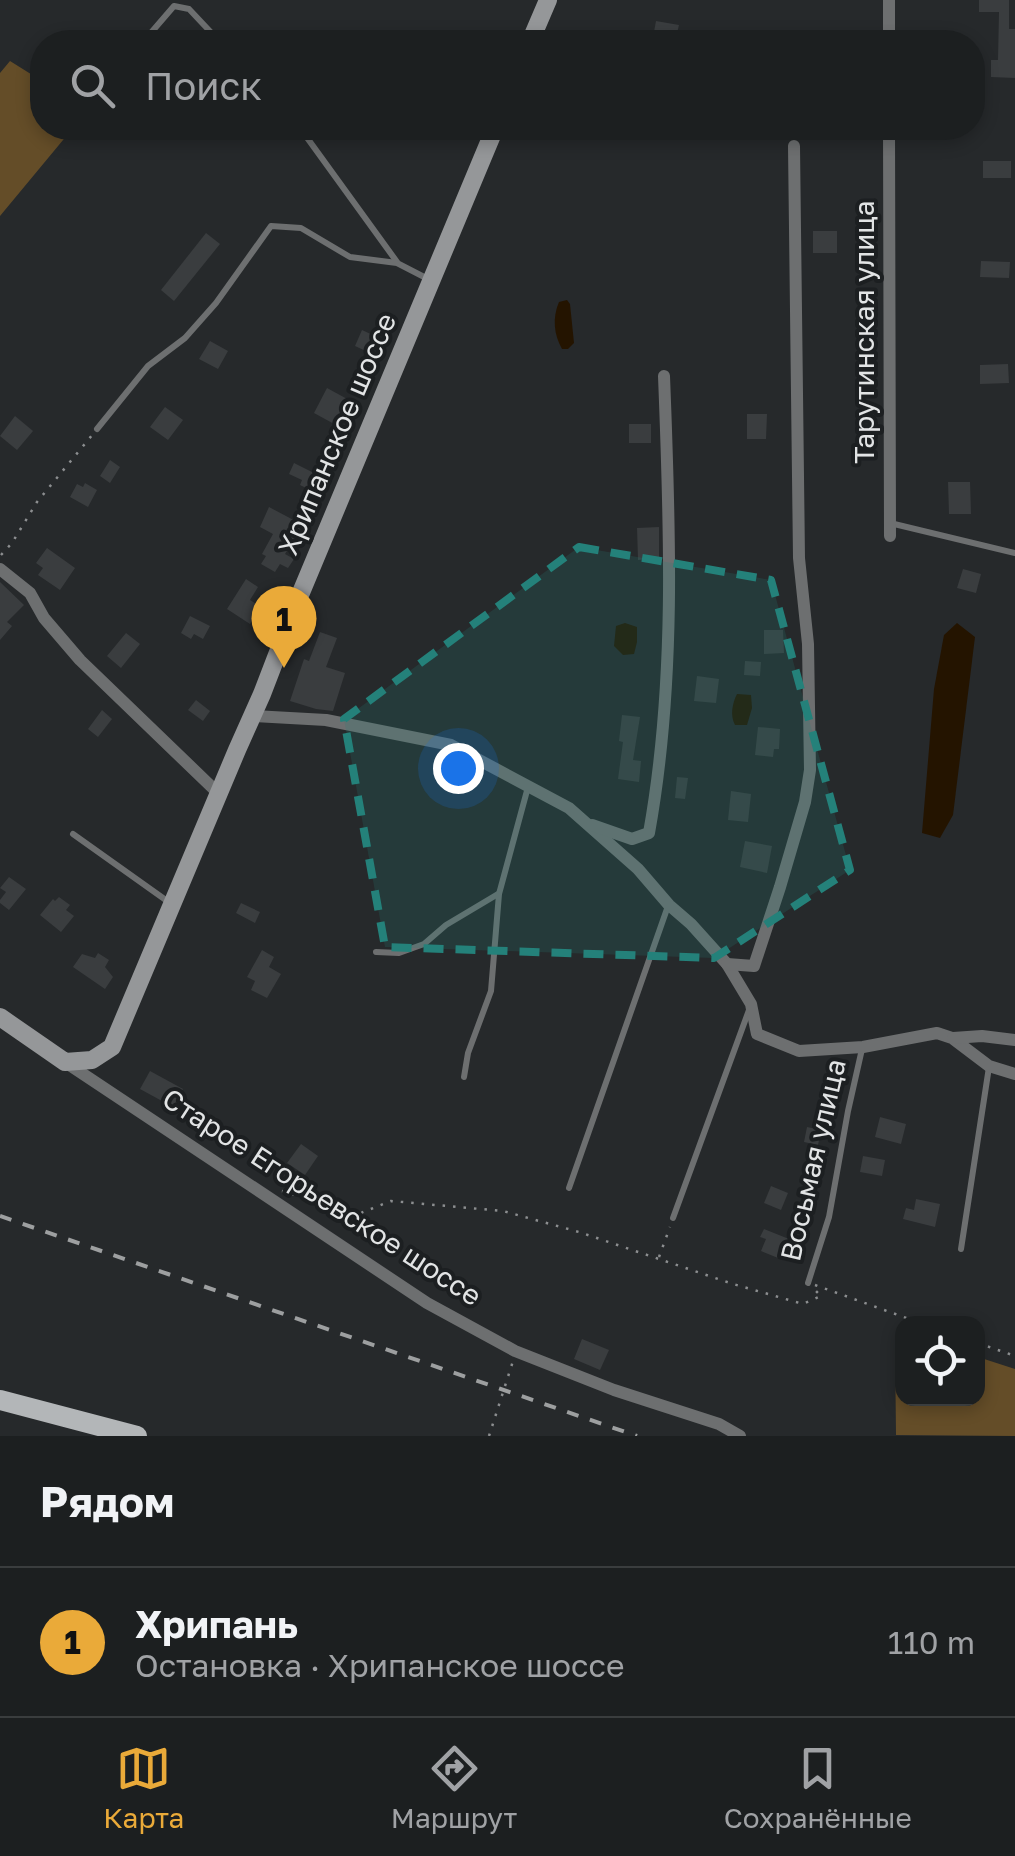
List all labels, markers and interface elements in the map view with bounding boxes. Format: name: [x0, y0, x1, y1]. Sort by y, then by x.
search box: [30, 30, 985, 140]
icon: search: [65, 58, 120, 113]
text: Поиск: [145, 63, 262, 108]
street label: Тарутинская улица: [847, 200, 880, 464]
street label: Хрипанское шоссе: [271, 308, 402, 560]
pin: 1: [252, 586, 316, 668]
your location: [433, 743, 484, 794]
street label: Восьмая улица: [773, 1056, 852, 1264]
street label: Старое Егорьевское шоссе: [157, 1081, 488, 1312]
map controls: [895, 1316, 985, 1406]
button: locate: [895, 1316, 985, 1406]
text: Рядом: [40, 1476, 174, 1526]
text: Хрипань: [135, 1601, 298, 1646]
text: 1: [64, 1623, 81, 1661]
text: 110 m: [888, 1623, 975, 1661]
text: Остановка · Хрипанское шоссе: [135, 1646, 624, 1684]
tab: Карта: [103, 1741, 184, 1834]
tab: Маршрут: [391, 1741, 517, 1834]
tab: Сохранённые: [724, 1741, 912, 1834]

